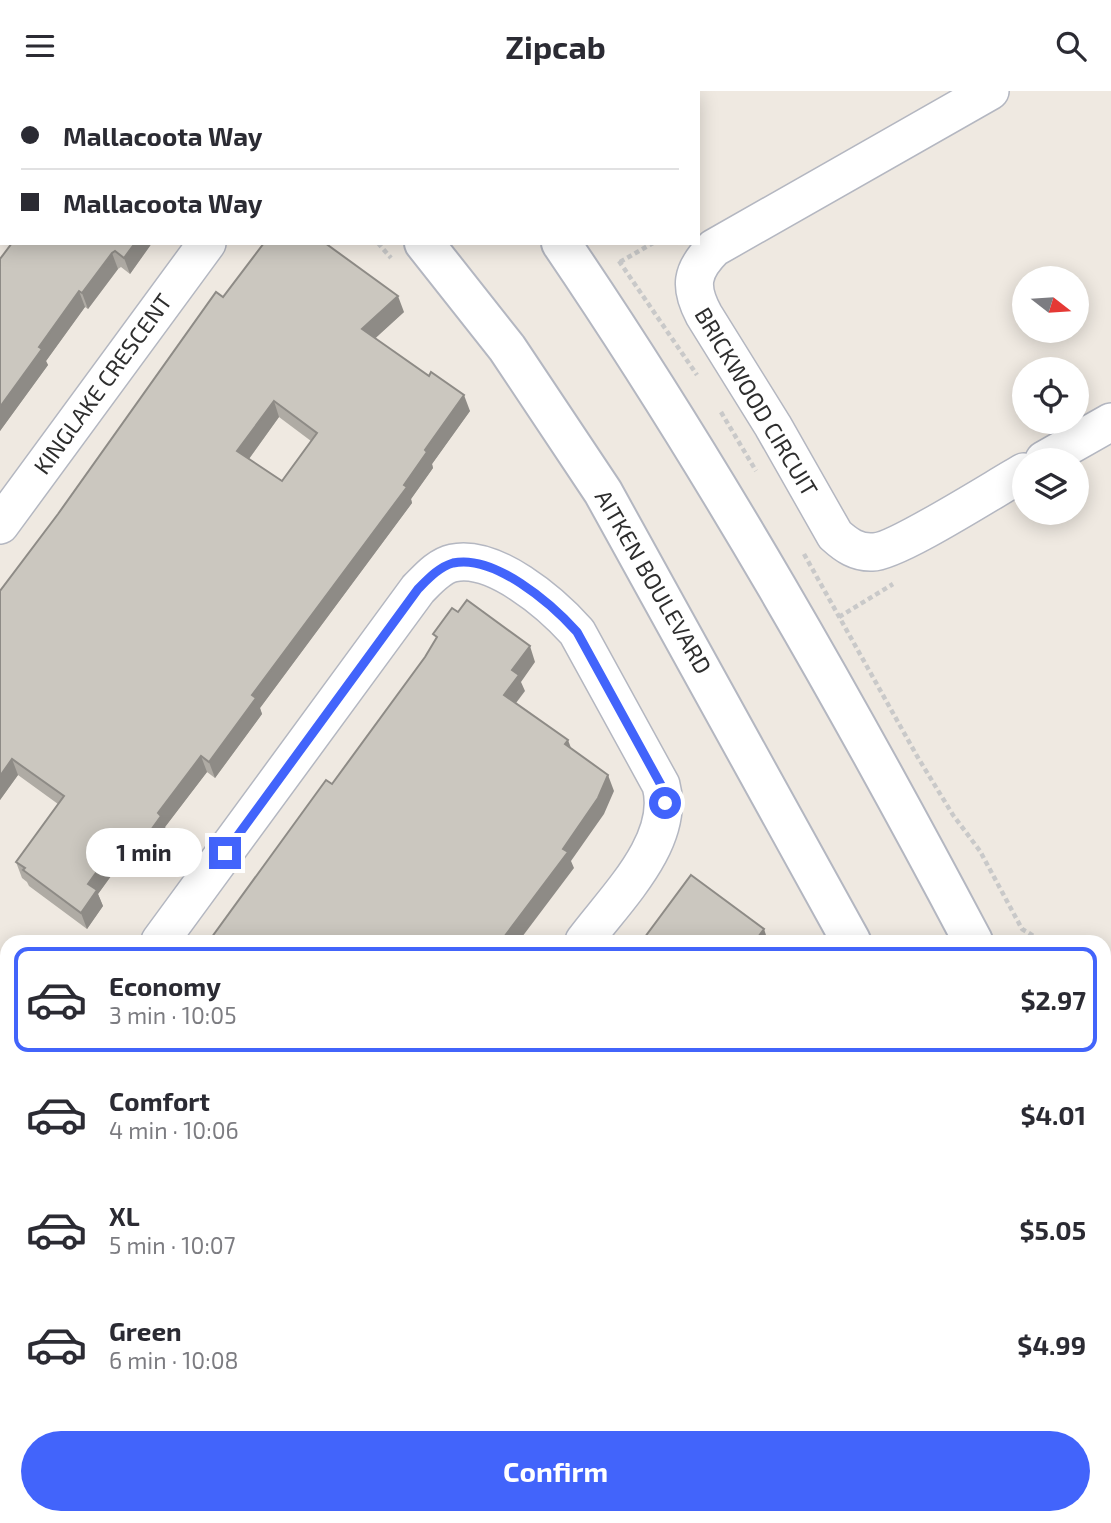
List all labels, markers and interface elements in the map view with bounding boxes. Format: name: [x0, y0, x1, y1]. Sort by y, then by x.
icon: menu: [21, 27, 59, 65]
text: Zipcab: [505, 27, 606, 65]
icon: search: [1052, 27, 1090, 65]
text: Mallacoota Way: [63, 120, 263, 151]
text: Mallacoota Way: [63, 187, 263, 218]
north arrow: [1012, 266, 1088, 343]
map controls: [1012, 266, 1089, 525]
street label: KINGLAKE CRESCENT: [27, 288, 177, 479]
street label: BRICKWOOD CIRCUIT: [689, 302, 824, 501]
button: locate: [1012, 357, 1089, 434]
button: layers: [1012, 448, 1089, 525]
street label: AITKEN BOULEVARD: [590, 484, 718, 679]
route start: [649, 787, 681, 819]
callout: 1 min: [85, 829, 201, 877]
route end: [209, 837, 241, 869]
text: 1 min: [116, 838, 172, 866]
icon: car: [25, 968, 88, 1031]
text: Economy: [109, 970, 221, 1001]
text: $2.97: [1020, 984, 1086, 1015]
text: 3 min · 10:05: [109, 1001, 236, 1029]
icon: car: [25, 1083, 88, 1146]
text: Comfort: [109, 1085, 210, 1116]
text: $4.01: [1020, 1099, 1086, 1130]
text: 4 min · 10:06: [109, 1116, 239, 1144]
icon: car: [25, 1198, 88, 1261]
text: XL: [109, 1200, 140, 1231]
text: $5.05: [1019, 1214, 1086, 1245]
text: 5 min · 10:07: [109, 1231, 235, 1259]
icon: car: [25, 1313, 88, 1376]
text: Green: [109, 1315, 182, 1346]
text: $4.99: [1017, 1329, 1086, 1360]
text: 6 min · 10:08: [109, 1346, 238, 1374]
button: Confirm: [21, 1431, 1090, 1511]

